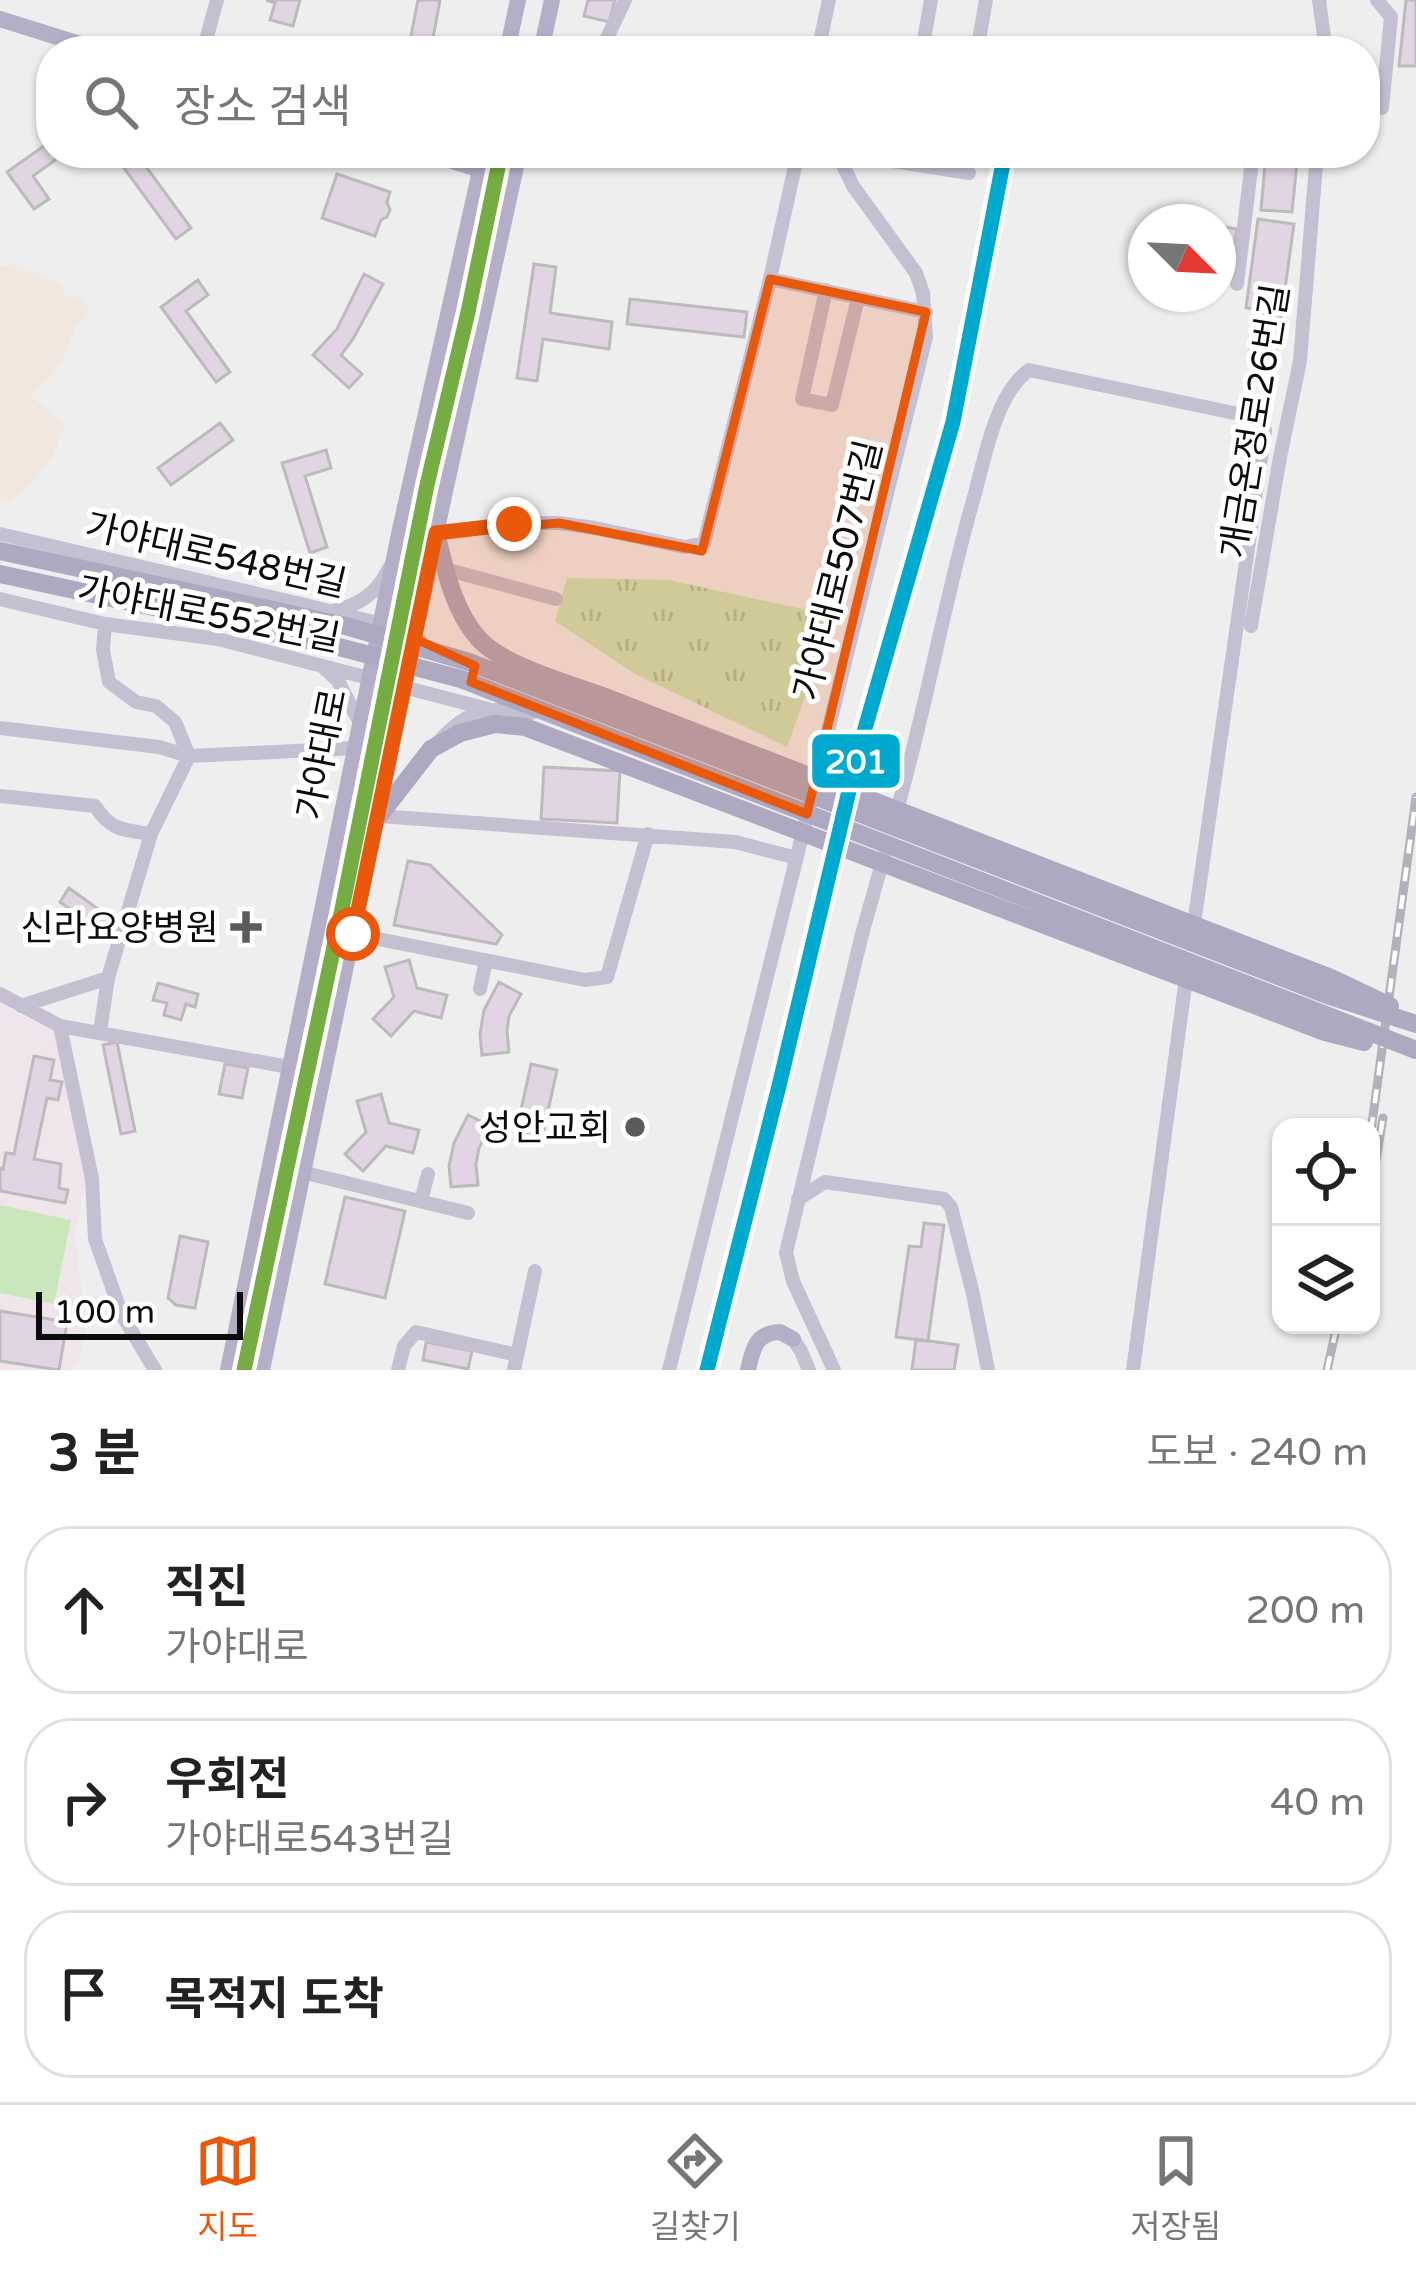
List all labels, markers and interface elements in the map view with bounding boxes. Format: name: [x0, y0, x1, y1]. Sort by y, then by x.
search box: [36, 36, 1380, 168]
icon: search: [78, 69, 144, 135]
text: 장소 검색: [174, 81, 351, 135]
north arrow: [1128, 204, 1236, 312]
street label: 개금온정로26번길: [1213, 281, 1298, 561]
street label: 가야대로507번길: [785, 436, 892, 705]
route end: [487, 497, 541, 551]
street label: 가야대로548번길: [81, 505, 350, 606]
street label: 가야대로552번길: [74, 568, 344, 661]
street label: 가야대로: [289, 685, 356, 823]
line badge: 201: [810, 732, 902, 790]
text: 201: [825, 743, 887, 782]
place label: 신라요양병원: [20, 907, 219, 950]
route start: [326, 907, 380, 961]
marker: 신라요양병원: [230, 911, 262, 943]
place label: 성안교회: [479, 1107, 611, 1150]
marker: 성안교회: [622, 1114, 648, 1140]
map controls: [1272, 1118, 1380, 1334]
button: locate: [1272, 1118, 1380, 1226]
button: layers: [1272, 1226, 1380, 1334]
scale bar: [36, 1286, 243, 1339]
text: 100 m: [54, 1293, 155, 1332]
text: 3 분: [48, 1423, 140, 1485]
text: 도보 · 240 m: [1146, 1429, 1368, 1476]
text: 직진: [165, 1561, 248, 1615]
icon: ahead: [51, 1577, 117, 1643]
text: 200 m: [1246, 1587, 1365, 1634]
text: 가야대로: [165, 1624, 309, 1671]
text: 우회전: [165, 1753, 289, 1807]
icon: right: [51, 1769, 117, 1835]
text: 40 m: [1270, 1779, 1365, 1826]
text: 가야대로543번길: [165, 1816, 454, 1863]
icon: arrive: [51, 1961, 117, 2027]
text: 목적지 도착: [165, 1973, 384, 2027]
tab: 지도: [195, 2128, 261, 2248]
tab: 길찾기: [650, 2128, 741, 2248]
tab: 저장됨: [1130, 2128, 1221, 2248]

